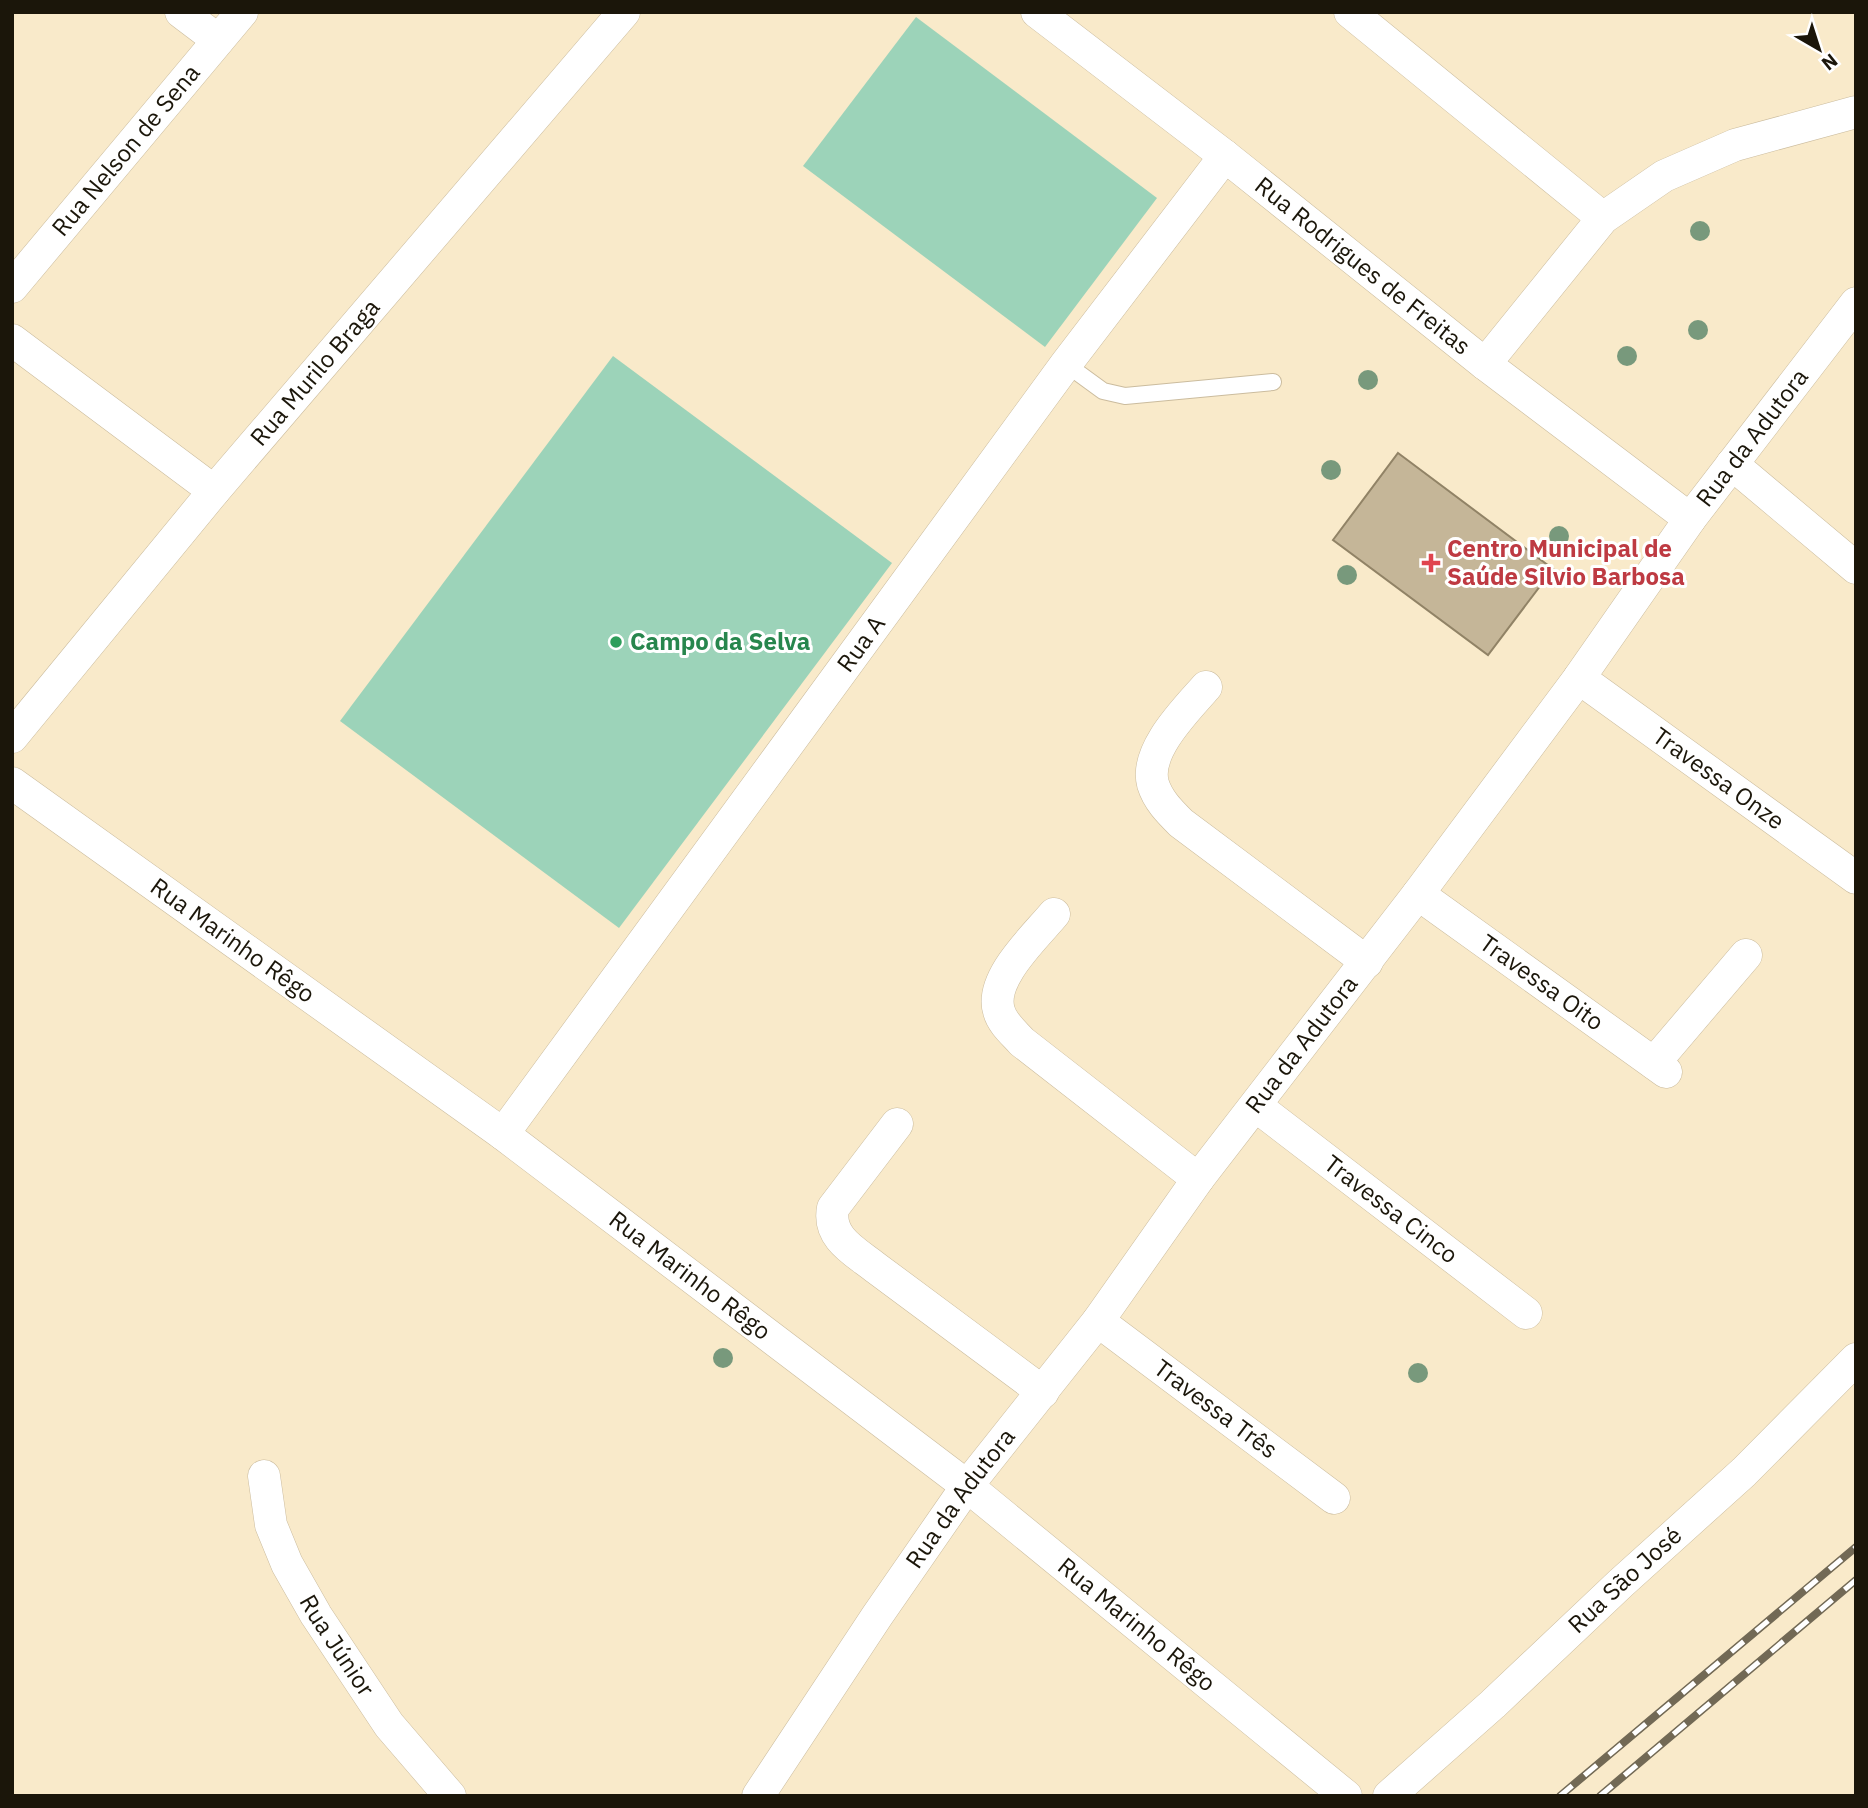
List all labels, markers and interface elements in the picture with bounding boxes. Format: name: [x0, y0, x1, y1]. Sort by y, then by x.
north arrow: [1784, 14, 1854, 84]
text: N: [1817, 49, 1843, 76]
street label: Rua Nelson de Sena: [44, 57, 207, 243]
street label: Rua Rodrigues de Freitas: [1249, 169, 1478, 362]
street label: Rua Murilo Braga: [243, 292, 387, 452]
street label: Rua da Adutora: [1688, 361, 1815, 513]
place label: Centro Municipal de Saúde Silvio Barbosa: [1447, 532, 1685, 592]
marker: Centro Municipal de Saúde Silvio Barbosa: [1421, 553, 1441, 573]
street label: Rua A: [829, 609, 892, 678]
place label: Campo da Selva: [630, 625, 810, 657]
marker: Campo da Selva: [608, 634, 624, 650]
street label: Travessa Onze: [1647, 719, 1791, 836]
street label: Rua Marinho Rêgo: [144, 870, 322, 1010]
street label: Travessa Oito: [1474, 926, 1610, 1037]
street label: Rua da Adutora: [1237, 968, 1364, 1120]
street label: Travessa Cinco: [1318, 1147, 1465, 1270]
street label: Rua Marinho Rêgo: [603, 1203, 778, 1347]
street label: Travessa Três: [1148, 1352, 1285, 1465]
street label: Rua da Adutora: [898, 1421, 1022, 1574]
street label: Rua São José: [1561, 1519, 1688, 1640]
street label: Rua Marinho Rêgo: [1051, 1550, 1223, 1698]
street label: Rua Júnior: [293, 1588, 382, 1702]

